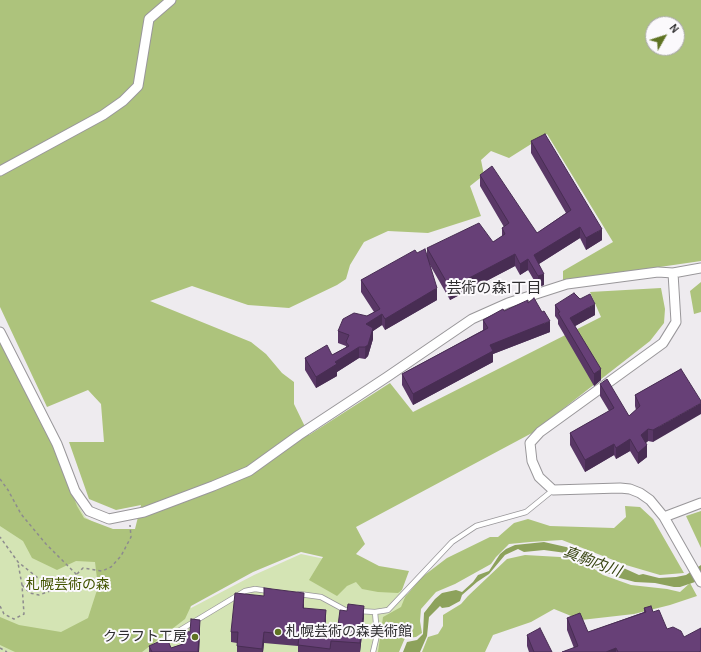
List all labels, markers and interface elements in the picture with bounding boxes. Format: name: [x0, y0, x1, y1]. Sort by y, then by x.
north arrow: [645, 16, 685, 56]
text: N: [666, 22, 681, 36]
district label: 芸術の森1丁目: [447, 280, 541, 298]
water label: 真駒内川: [561, 543, 623, 581]
park label: 札幌芸術の森: [26, 577, 110, 593]
place label: 札幌芸術の森美術館: [286, 624, 412, 640]
marker: 札幌芸術の森美術館: [273, 627, 283, 637]
place label: クラフト工房: [103, 629, 187, 645]
marker: クラフト工房: [190, 632, 200, 642]

